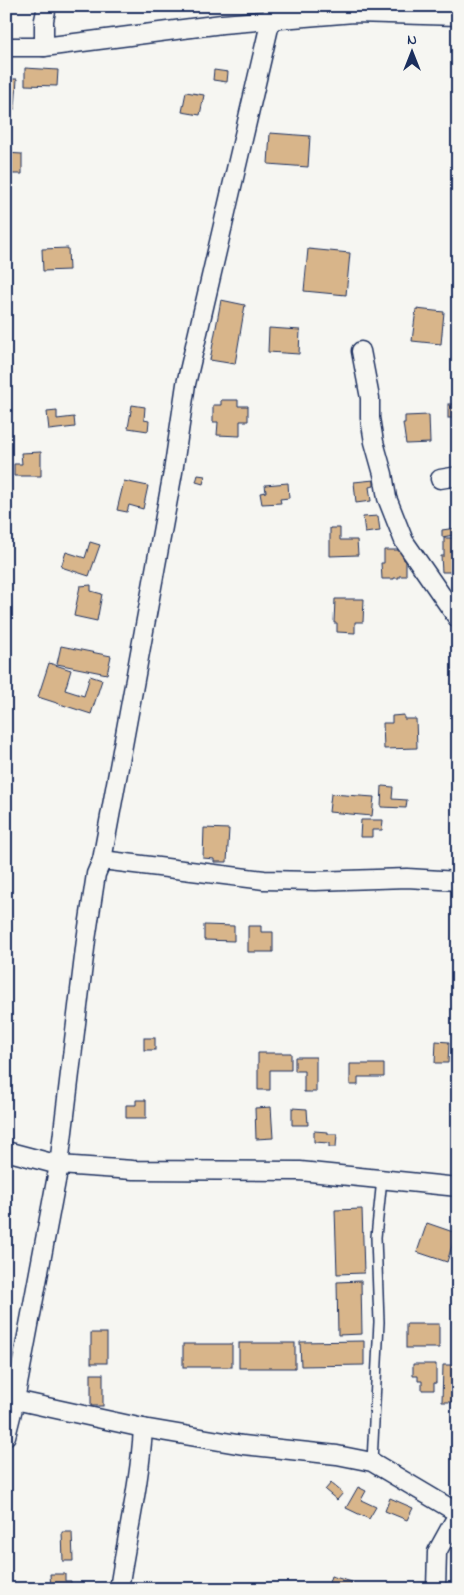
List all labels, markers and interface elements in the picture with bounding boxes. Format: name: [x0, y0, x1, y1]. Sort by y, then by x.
north arrow: [386, 28, 436, 78]
text: N: [407, 30, 417, 51]

